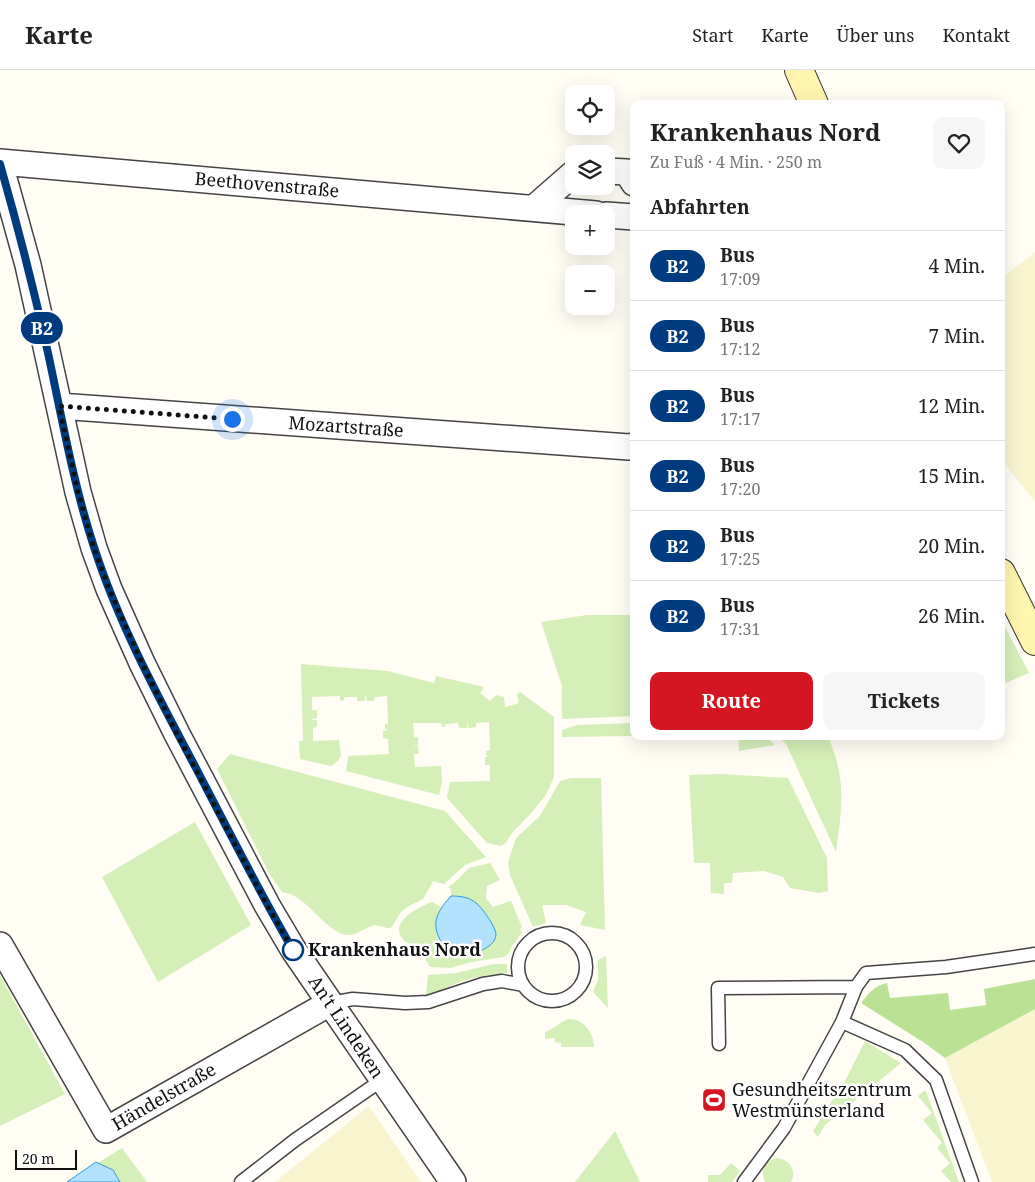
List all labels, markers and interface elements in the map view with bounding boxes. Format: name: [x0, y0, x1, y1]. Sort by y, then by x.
text: Karte: [25, 18, 93, 51]
text: Start: [692, 23, 733, 47]
text: Karte: [761, 23, 809, 47]
text: Über uns: [837, 23, 914, 47]
text: Kontakt: [942, 23, 1010, 47]
map controls: [565, 85, 615, 315]
button: locate: [565, 85, 615, 135]
text: Krankenhaus Nord: [650, 115, 881, 148]
button: heart: [933, 117, 985, 169]
button: layers: [565, 145, 615, 195]
text: Zu Fuß · 4 Min. · 250 m: [650, 151, 822, 173]
street label: Beethovenstraße: [194, 166, 340, 202]
text: Abfahrten: [650, 194, 750, 220]
button: +: [565, 205, 615, 255]
text: Bus: [720, 242, 755, 268]
text: 4 Min.: [929, 253, 985, 279]
text: B2: [666, 254, 689, 278]
button: −: [565, 265, 615, 315]
text: 17:09: [720, 268, 760, 290]
line badge: B2: [20, 312, 64, 344]
text: Bus: [720, 312, 755, 338]
text: B2: [31, 316, 53, 340]
text: 7 Min.: [929, 323, 985, 349]
text: B2: [666, 324, 689, 348]
text: 17:12: [720, 338, 760, 360]
text: Bus: [720, 382, 755, 408]
text: 12 Min.: [918, 393, 985, 419]
text: B2: [666, 394, 689, 418]
your location: [220, 407, 245, 432]
text: 17:17: [720, 408, 760, 430]
street label: Mozartstraße: [288, 410, 404, 442]
text: Bus: [720, 452, 755, 478]
text: 15 Min.: [918, 463, 985, 489]
text: B2: [666, 464, 689, 488]
text: 17:20: [720, 478, 760, 500]
text: Bus: [720, 522, 755, 548]
text: 20 Min.: [918, 533, 985, 559]
text: B2: [666, 534, 689, 558]
text: 17:25: [720, 548, 760, 570]
text: Bus: [720, 592, 755, 618]
text: 26 Min.: [918, 603, 985, 629]
text: B2: [666, 604, 689, 628]
text: 17:31: [720, 618, 760, 640]
button: Route: [650, 672, 813, 730]
button: Tickets: [823, 672, 985, 730]
place label: Krankenhaus Nord: [308, 937, 481, 961]
marker: Krankenhaus Nord: [282, 939, 304, 961]
street label: An't Lindeken: [304, 970, 390, 1083]
street label: Händelstraße: [107, 1057, 220, 1136]
place label: Gesundheitszentrum Westmünsterland: [732, 1077, 912, 1122]
sports icon: Gesundheitszentrum Westmünsterland: [701, 1087, 727, 1113]
scale bar: [15, 1147, 78, 1170]
text: 20 m: [22, 1149, 55, 1168]

